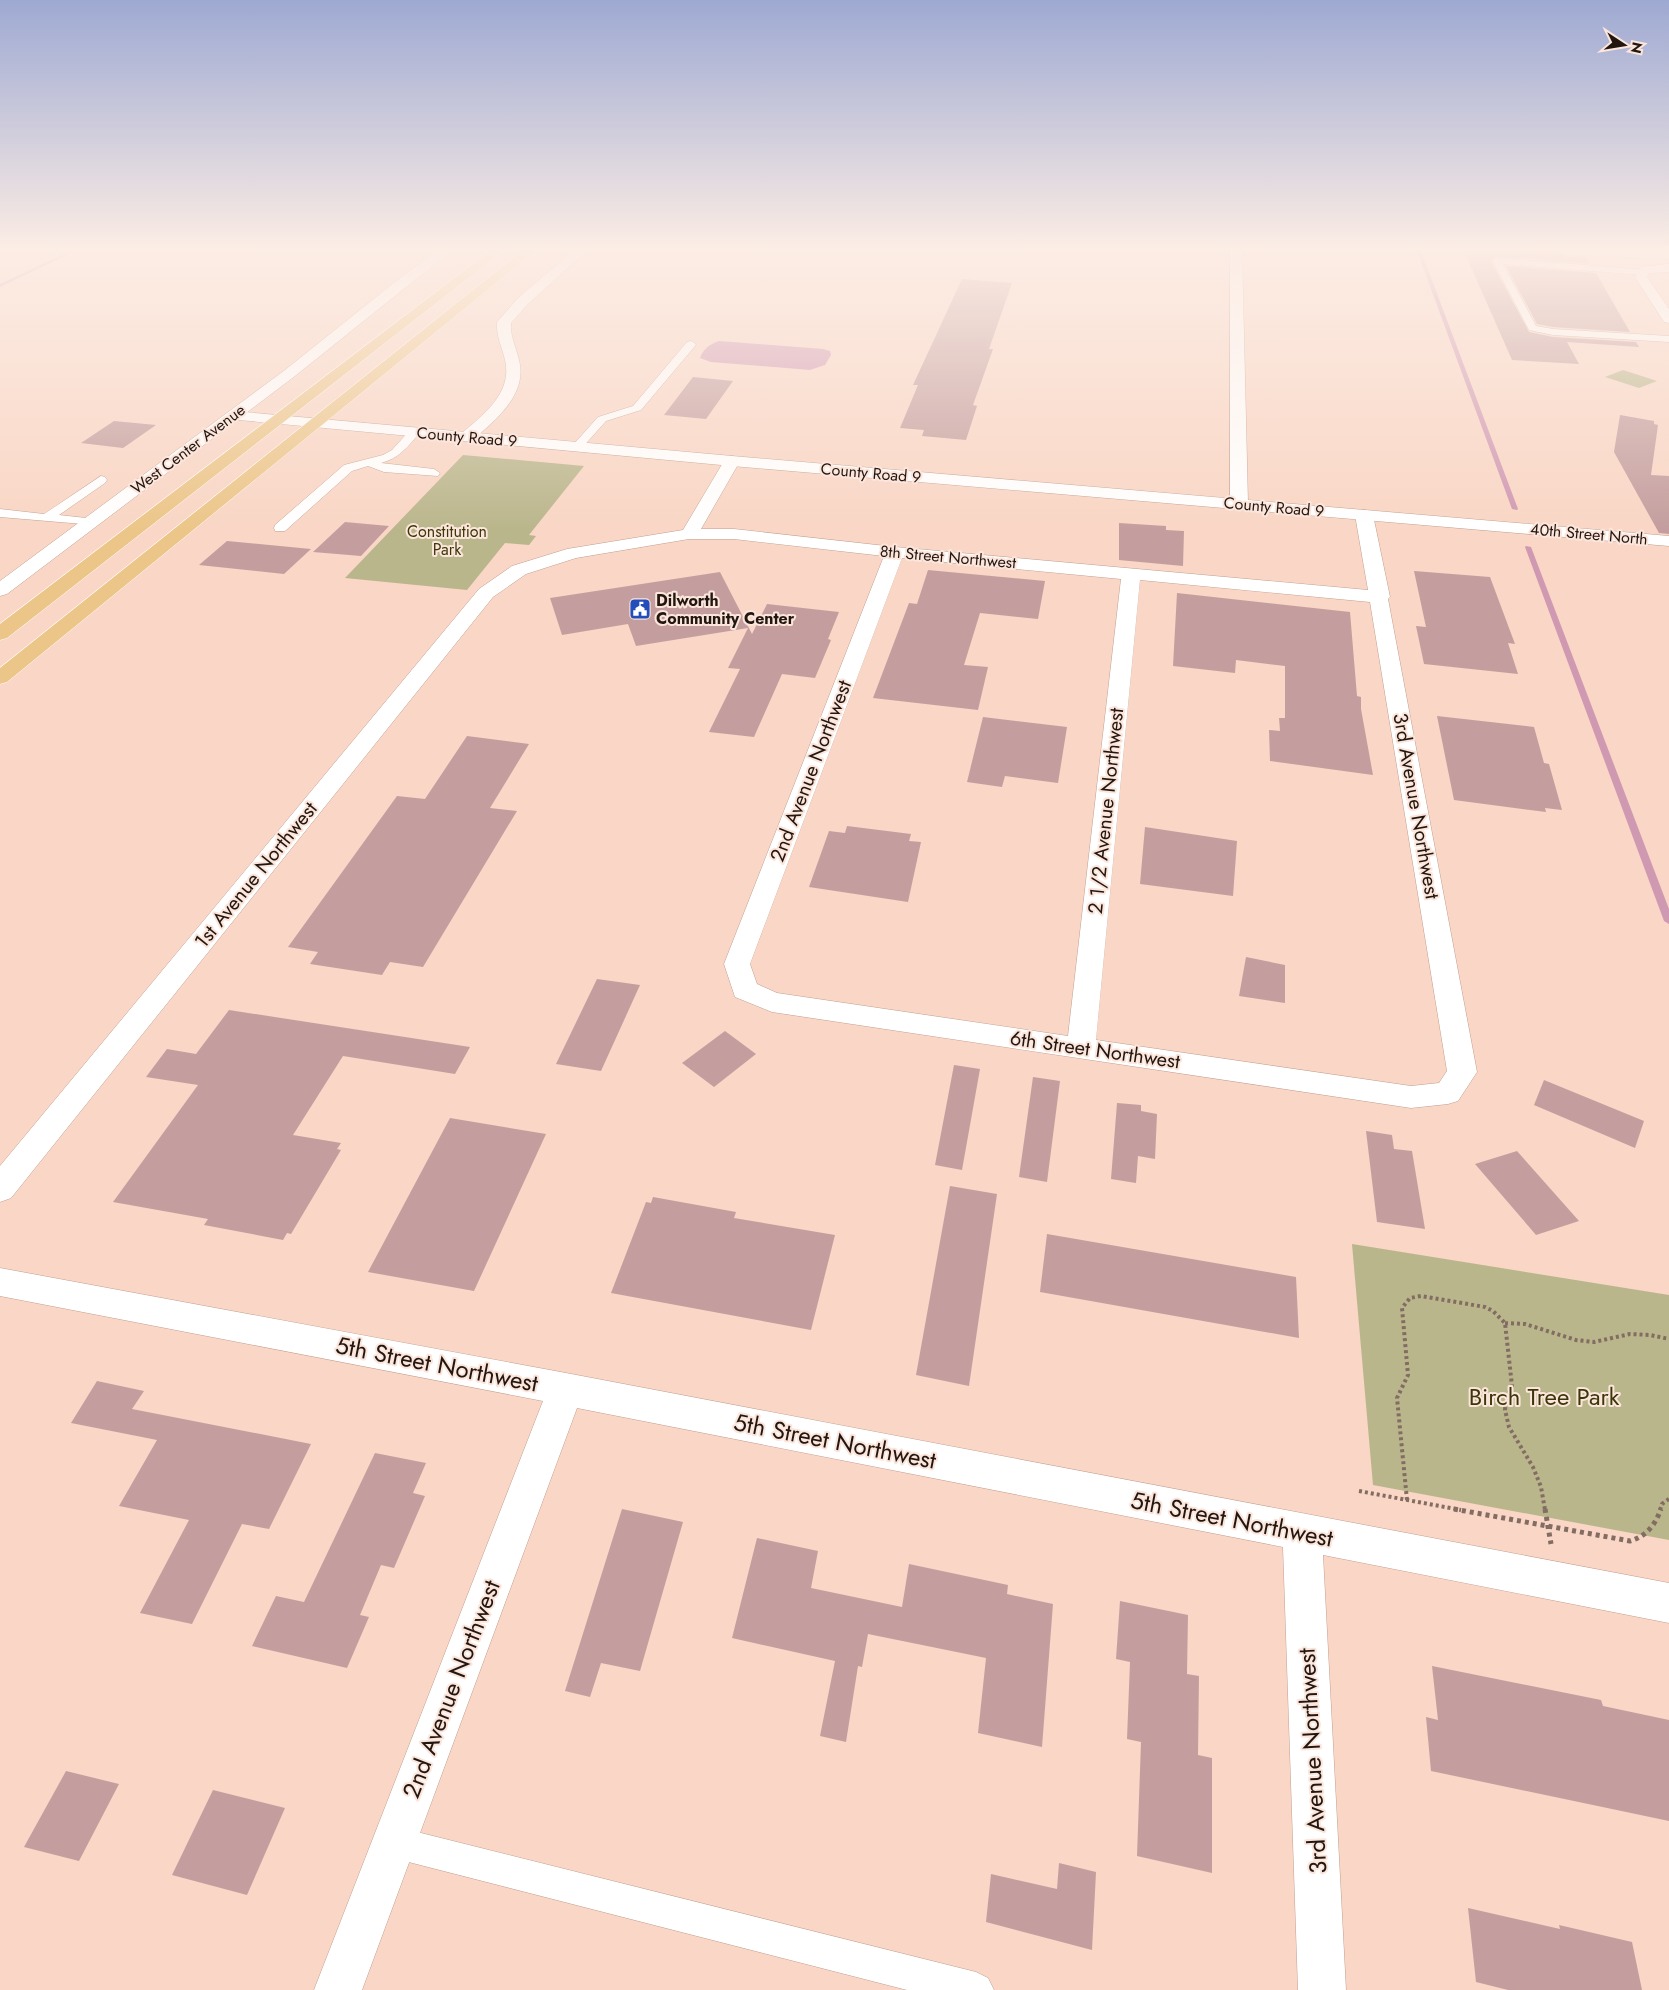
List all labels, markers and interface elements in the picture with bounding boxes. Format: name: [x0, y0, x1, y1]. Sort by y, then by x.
north arrow: [1599, 20, 1649, 70]
text: N: [1626, 40, 1648, 55]
street label: West Center Avenue: [126, 398, 250, 500]
street label: County Road 9: [416, 421, 518, 453]
street label: County Road 9: [820, 457, 922, 489]
street label: County Road 9: [1223, 491, 1325, 523]
street label: 40th Street North: [1529, 517, 1649, 551]
park label: Constitution Park: [407, 520, 487, 561]
street label: 8th Street Northwest: [879, 540, 1017, 574]
place label: Dilworth Community Center: [656, 589, 795, 630]
public building icon: Dilworth Community Center: [628, 597, 652, 621]
street label: 2nd Avenue Northwest: [763, 676, 859, 866]
street label: 2 1/2 Avenue Northwest: [1081, 706, 1131, 916]
street label: 3rd Avenue Northwest: [1385, 711, 1447, 901]
street label: 1st Avenue Northwest: [188, 795, 324, 954]
street label: 6th Street Northwest: [1008, 1024, 1182, 1076]
street label: 5th Street Northwest: [333, 1327, 541, 1401]
park label: Birch Tree Park: [1469, 1379, 1620, 1414]
street label: 5th Street Northwest: [731, 1404, 939, 1478]
street label: 5th Street Northwest: [1128, 1482, 1336, 1556]
street label: 2nd Avenue Northwest: [393, 1575, 509, 1803]
street label: 3rd Avenue Northwest: [1289, 1647, 1335, 1875]

